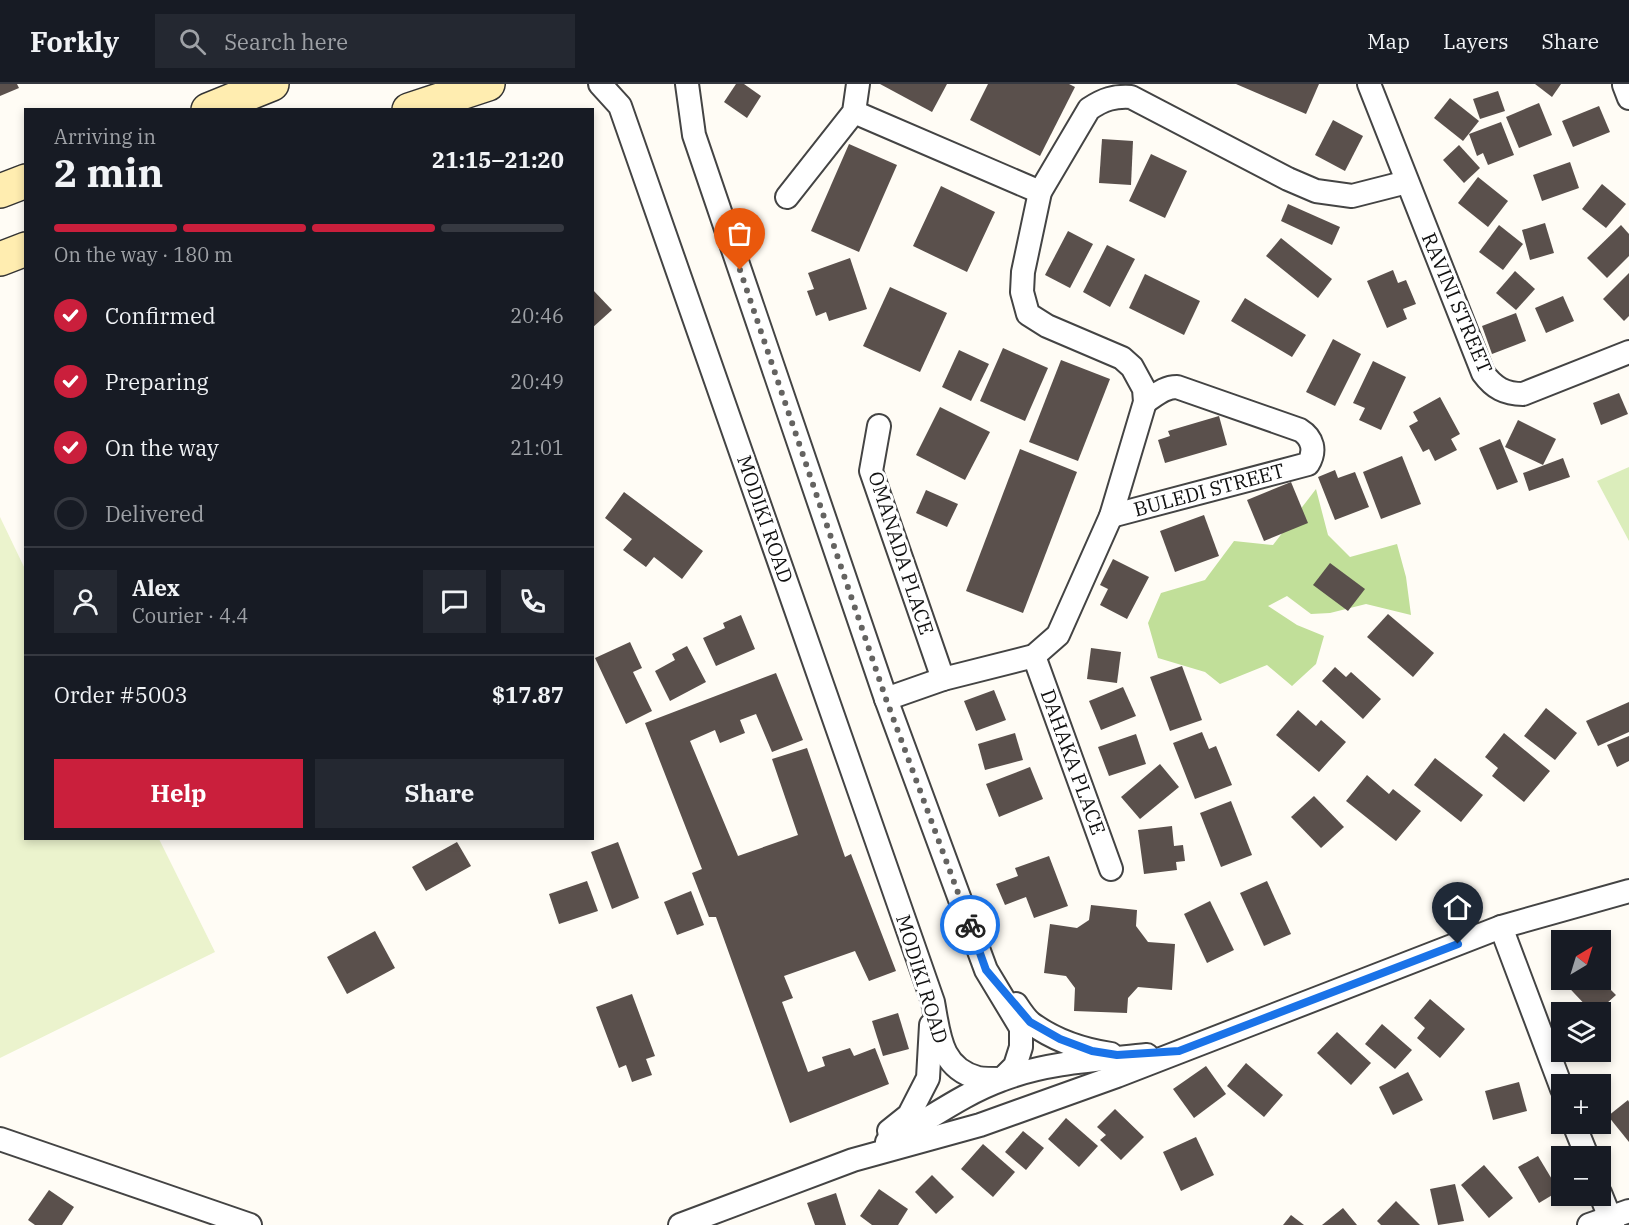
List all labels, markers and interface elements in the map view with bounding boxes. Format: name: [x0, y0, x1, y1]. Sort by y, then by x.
search box: [155, 14, 575, 68]
text: Forkly: [30, 23, 119, 60]
icon: search: [176, 25, 209, 58]
text: Search here: [224, 27, 348, 56]
text: Map: [1367, 27, 1410, 55]
text: Layers: [1443, 27, 1509, 55]
text: Share: [1542, 27, 1599, 55]
text: Arriving in: [54, 123, 156, 150]
text: 21:15–21:20: [432, 145, 564, 174]
text: 2 min: [54, 147, 163, 198]
pin: [714, 208, 765, 270]
icon: bag: [723, 217, 756, 250]
street label: RAVINI STREET: [1416, 228, 1499, 377]
text: On the way · 180 m: [54, 241, 233, 268]
icon: check: [54, 299, 87, 332]
text: Confirmed: [105, 301, 216, 330]
text: 20:46: [510, 302, 564, 329]
icon: check: [54, 365, 87, 398]
text: Preparing: [105, 367, 209, 396]
text: 20:49: [510, 368, 564, 395]
icon: check: [54, 431, 87, 464]
text: On the way: [105, 433, 219, 462]
text: 21:01: [510, 434, 564, 461]
street label: MODIKI ROAD: [731, 451, 800, 586]
street label: BULEDI STREET: [1130, 456, 1287, 523]
street label: OMANADA PLACE: [862, 468, 941, 638]
text: Delivered: [105, 499, 204, 528]
button: person: [54, 570, 117, 633]
button: chat: [423, 570, 486, 633]
button: phone: [501, 570, 564, 633]
text: Alex: [132, 573, 180, 602]
text: Courier · 4.4: [132, 602, 248, 629]
text: Order #5003: [54, 680, 188, 709]
text: $17.87: [492, 680, 564, 709]
street label: DAHAKA PLACE: [1035, 685, 1112, 838]
button: Help: [54, 759, 303, 828]
button: Share: [315, 759, 564, 828]
pin: [1432, 882, 1483, 944]
icon: home: [1441, 891, 1474, 924]
courier: [940, 895, 1000, 955]
icon: bike: [954, 909, 987, 942]
street label: MODIKI ROAD: [890, 911, 955, 1047]
north arrow: [1551, 930, 1611, 990]
map controls: [1551, 930, 1611, 1206]
button: layers: [1551, 1002, 1611, 1062]
button: +: [1551, 1074, 1611, 1134]
button: −: [1551, 1146, 1611, 1206]

